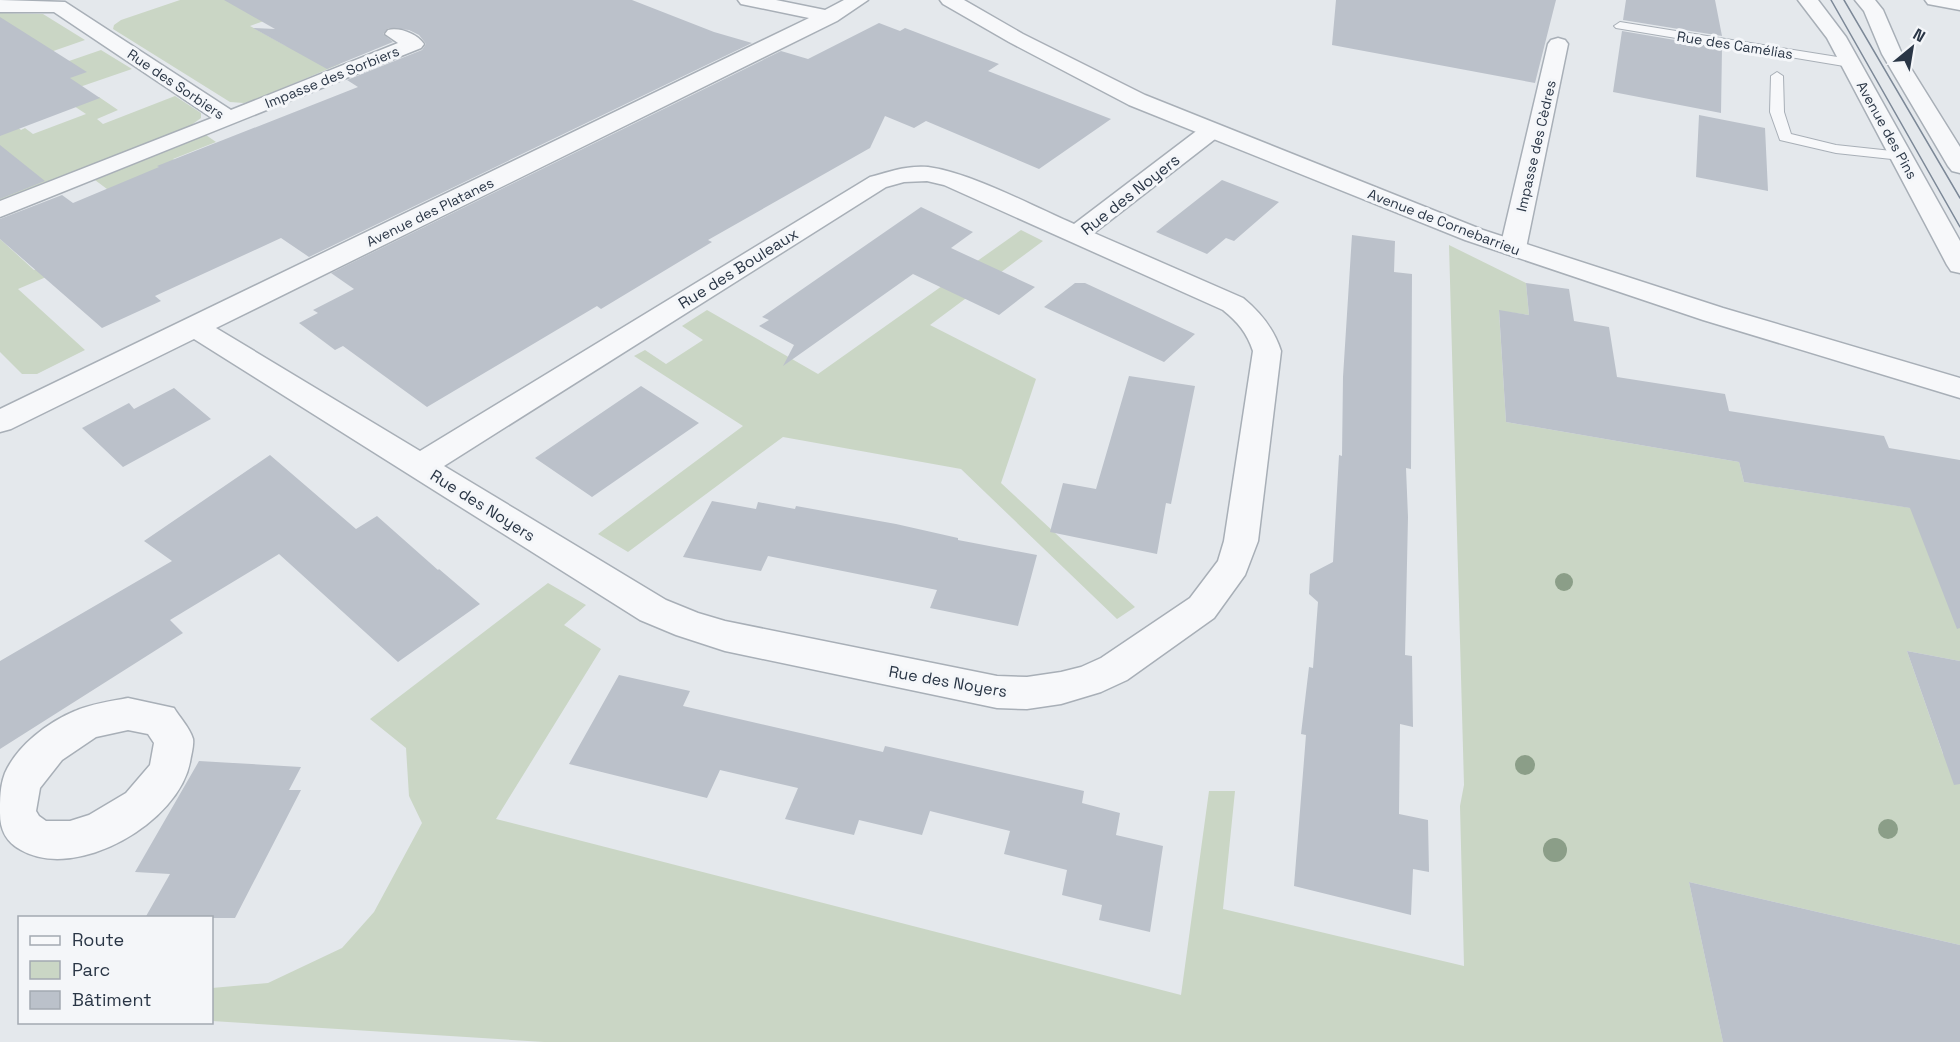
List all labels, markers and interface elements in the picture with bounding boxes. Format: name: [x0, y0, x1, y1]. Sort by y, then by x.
north arrow: [1882, 18, 1942, 78]
text: N: [1909, 24, 1929, 47]
street label: Rue des Camélias: [1676, 27, 1794, 63]
street label: Impasse des Sorbiers: [262, 42, 402, 112]
street label: Rue des Sorbiers: [124, 45, 228, 123]
street label: Avenue des Pins: [1853, 78, 1921, 182]
street label: Impasse des Cèdres: [1512, 79, 1560, 213]
street label: Rue des Noyers: [1077, 149, 1184, 240]
street label: Avenue des Platanes: [363, 173, 497, 251]
street label: Avenue de Cornebarrieu: [1365, 185, 1523, 259]
street label: Rue des Bouleaux: [674, 223, 802, 314]
street label: Rue des Noyers: [426, 465, 539, 546]
street label: Rue des Noyers: [887, 661, 1009, 702]
legend: [18, 916, 213, 1024]
text: Route: [72, 928, 124, 951]
text: Parc: [72, 958, 110, 981]
text: Bâtiment: [72, 988, 152, 1011]

